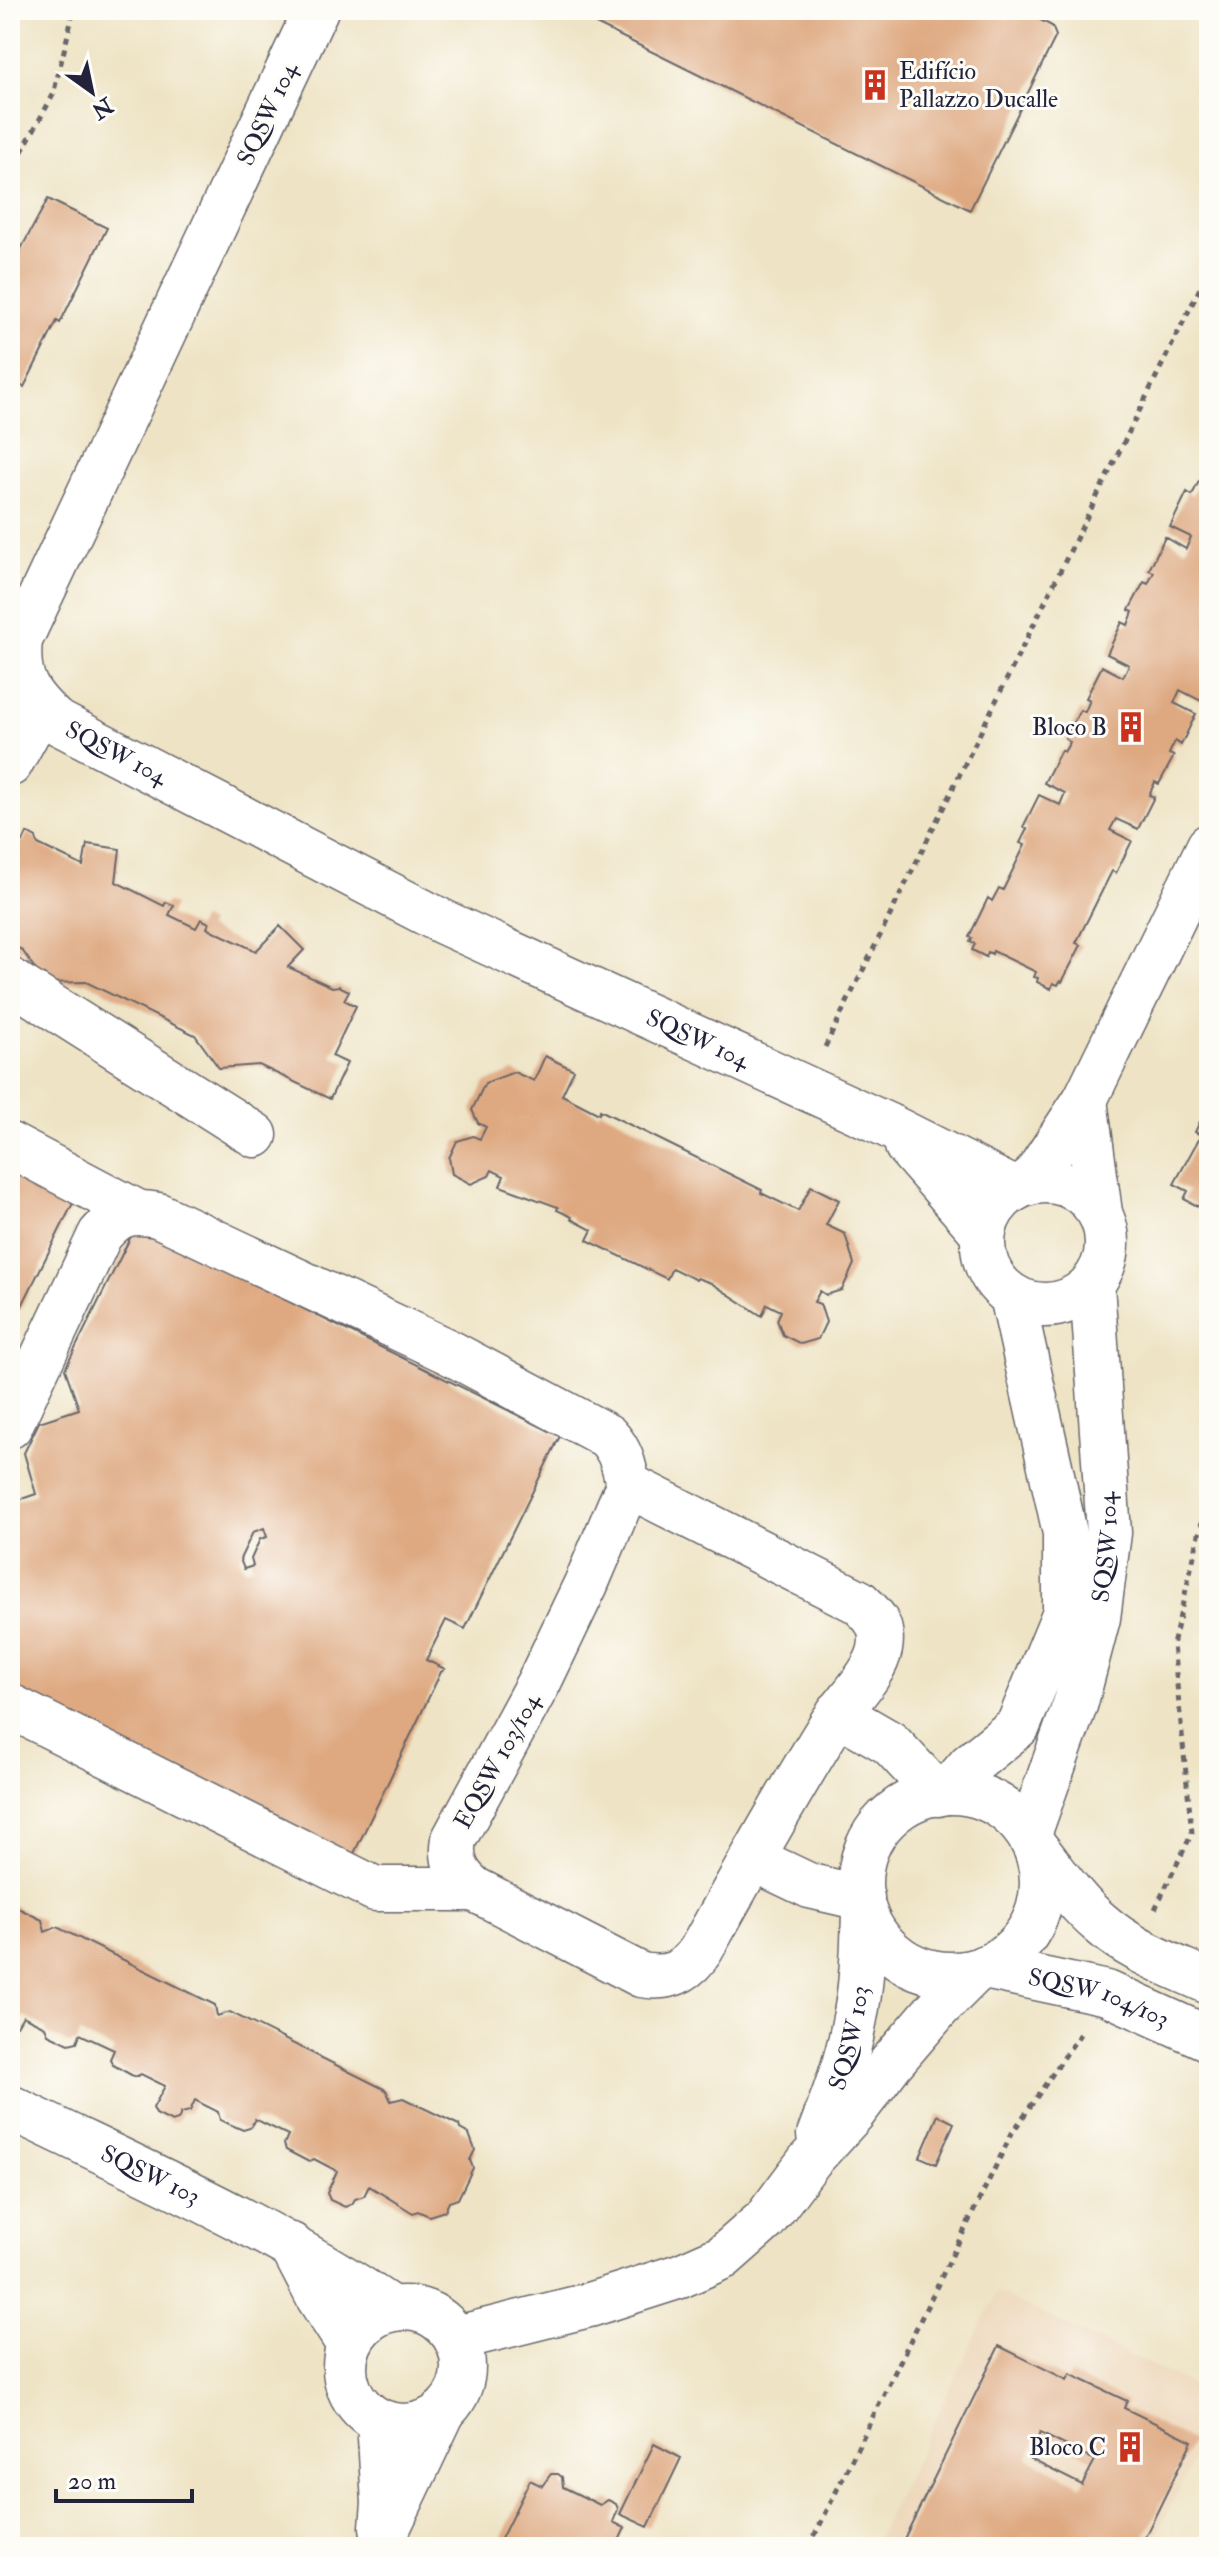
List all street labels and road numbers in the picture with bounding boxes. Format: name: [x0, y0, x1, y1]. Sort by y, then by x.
street label: SQSW 104: [230, 57, 305, 171]
street label: SQSW 104: [60, 714, 173, 793]
street label: SQSW 104: [641, 1002, 755, 1076]
street label: SQSW 104: [1085, 1491, 1125, 1604]
street label: EQSW 103/104: [447, 1687, 548, 1834]
street label: SQSW 104/103: [1025, 1962, 1174, 2035]
street label: SQSW 103: [822, 1984, 876, 2094]
street label: SQSW 103: [96, 2138, 205, 2212]

